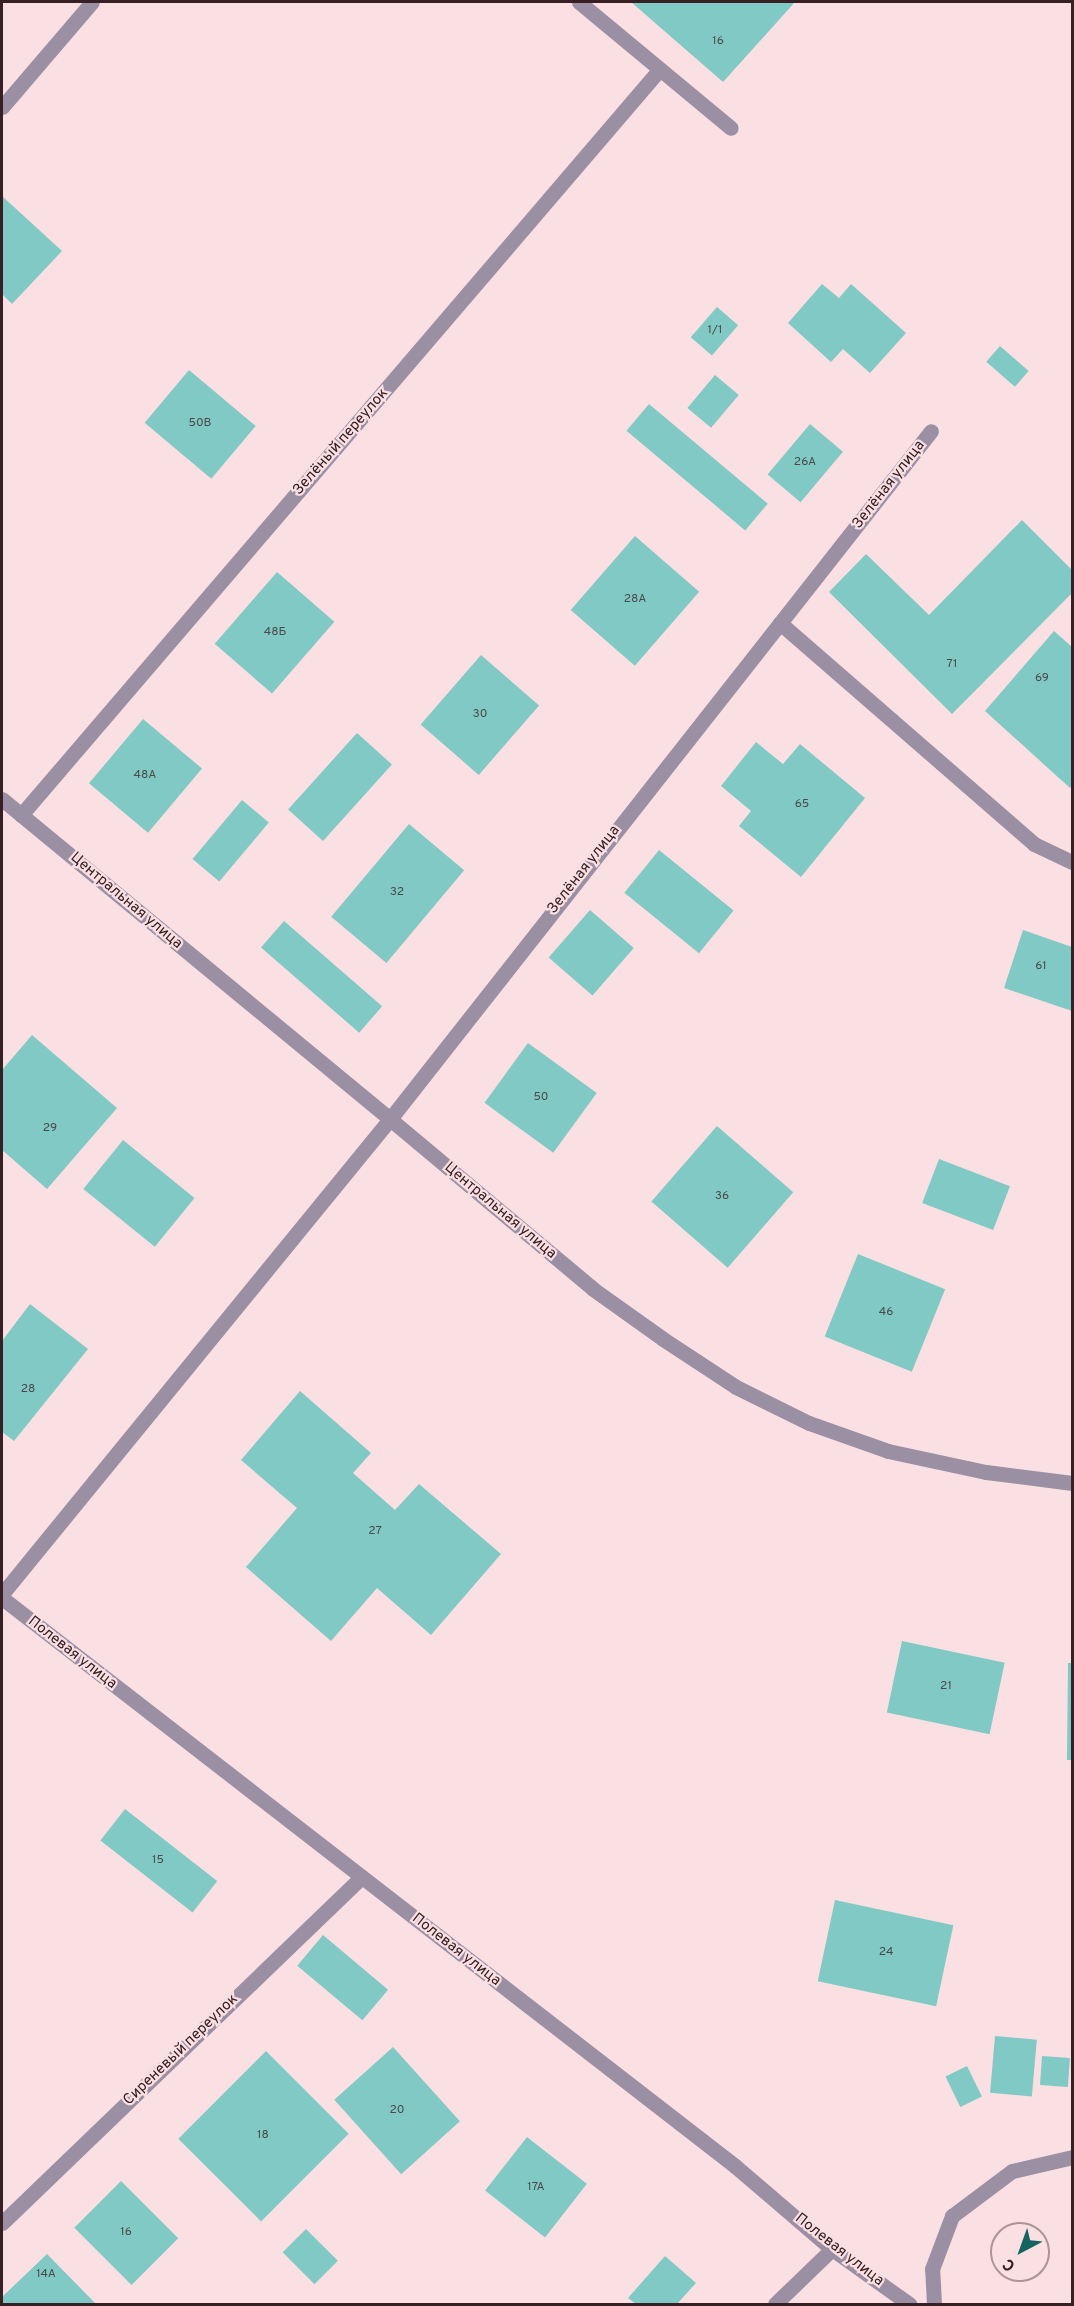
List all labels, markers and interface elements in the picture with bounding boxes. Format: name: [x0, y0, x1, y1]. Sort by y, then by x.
house number: 16: [712, 35, 724, 49]
house number: 1/1: [708, 324, 722, 338]
street label: Зелёный переулок: [290, 385, 392, 499]
house number: 50В: [188, 417, 212, 431]
street label: Зелёная улица: [849, 437, 929, 533]
house number: 26А: [794, 456, 816, 470]
house number: 28А: [624, 593, 646, 607]
house number: 48Б: [264, 626, 286, 640]
house number: 71: [947, 658, 957, 672]
house number: 69: [1035, 672, 1049, 686]
house number: 30: [473, 708, 487, 722]
house number: 48А: [134, 769, 156, 783]
house number: 65: [795, 798, 809, 812]
street label: Зелёная улица: [544, 822, 624, 918]
street label: Центральная улица: [66, 849, 186, 953]
house number: 32: [390, 886, 404, 900]
house number: 61: [1035, 960, 1047, 974]
house number: 50: [533, 1091, 549, 1105]
house number: 29: [43, 1122, 57, 1136]
street label: Центральная улица: [440, 1159, 560, 1263]
house number: 36: [715, 1190, 729, 1204]
house number: 46: [879, 1306, 893, 1320]
house number: 28: [21, 1383, 35, 1397]
house number: 27: [368, 1525, 382, 1539]
street label: Полевая улица: [24, 1613, 120, 1693]
house number: 21: [940, 1680, 952, 1694]
house number: 15: [152, 1854, 164, 1868]
street label: Полевая улица: [408, 1910, 504, 1990]
house number: 24: [879, 1946, 893, 1960]
street label: Сиреневый переулок: [120, 1991, 242, 2109]
house number: 20: [389, 2104, 405, 2118]
house number: 18: [257, 2129, 269, 2143]
house number: 17А: [527, 2181, 545, 2195]
street label: Полевая улица: [791, 2210, 887, 2290]
north arrow: [990, 2222, 1050, 2282]
house number: 16: [120, 2226, 132, 2240]
text: С: [999, 2253, 1020, 2275]
house number: 14А: [36, 2268, 56, 2282]

